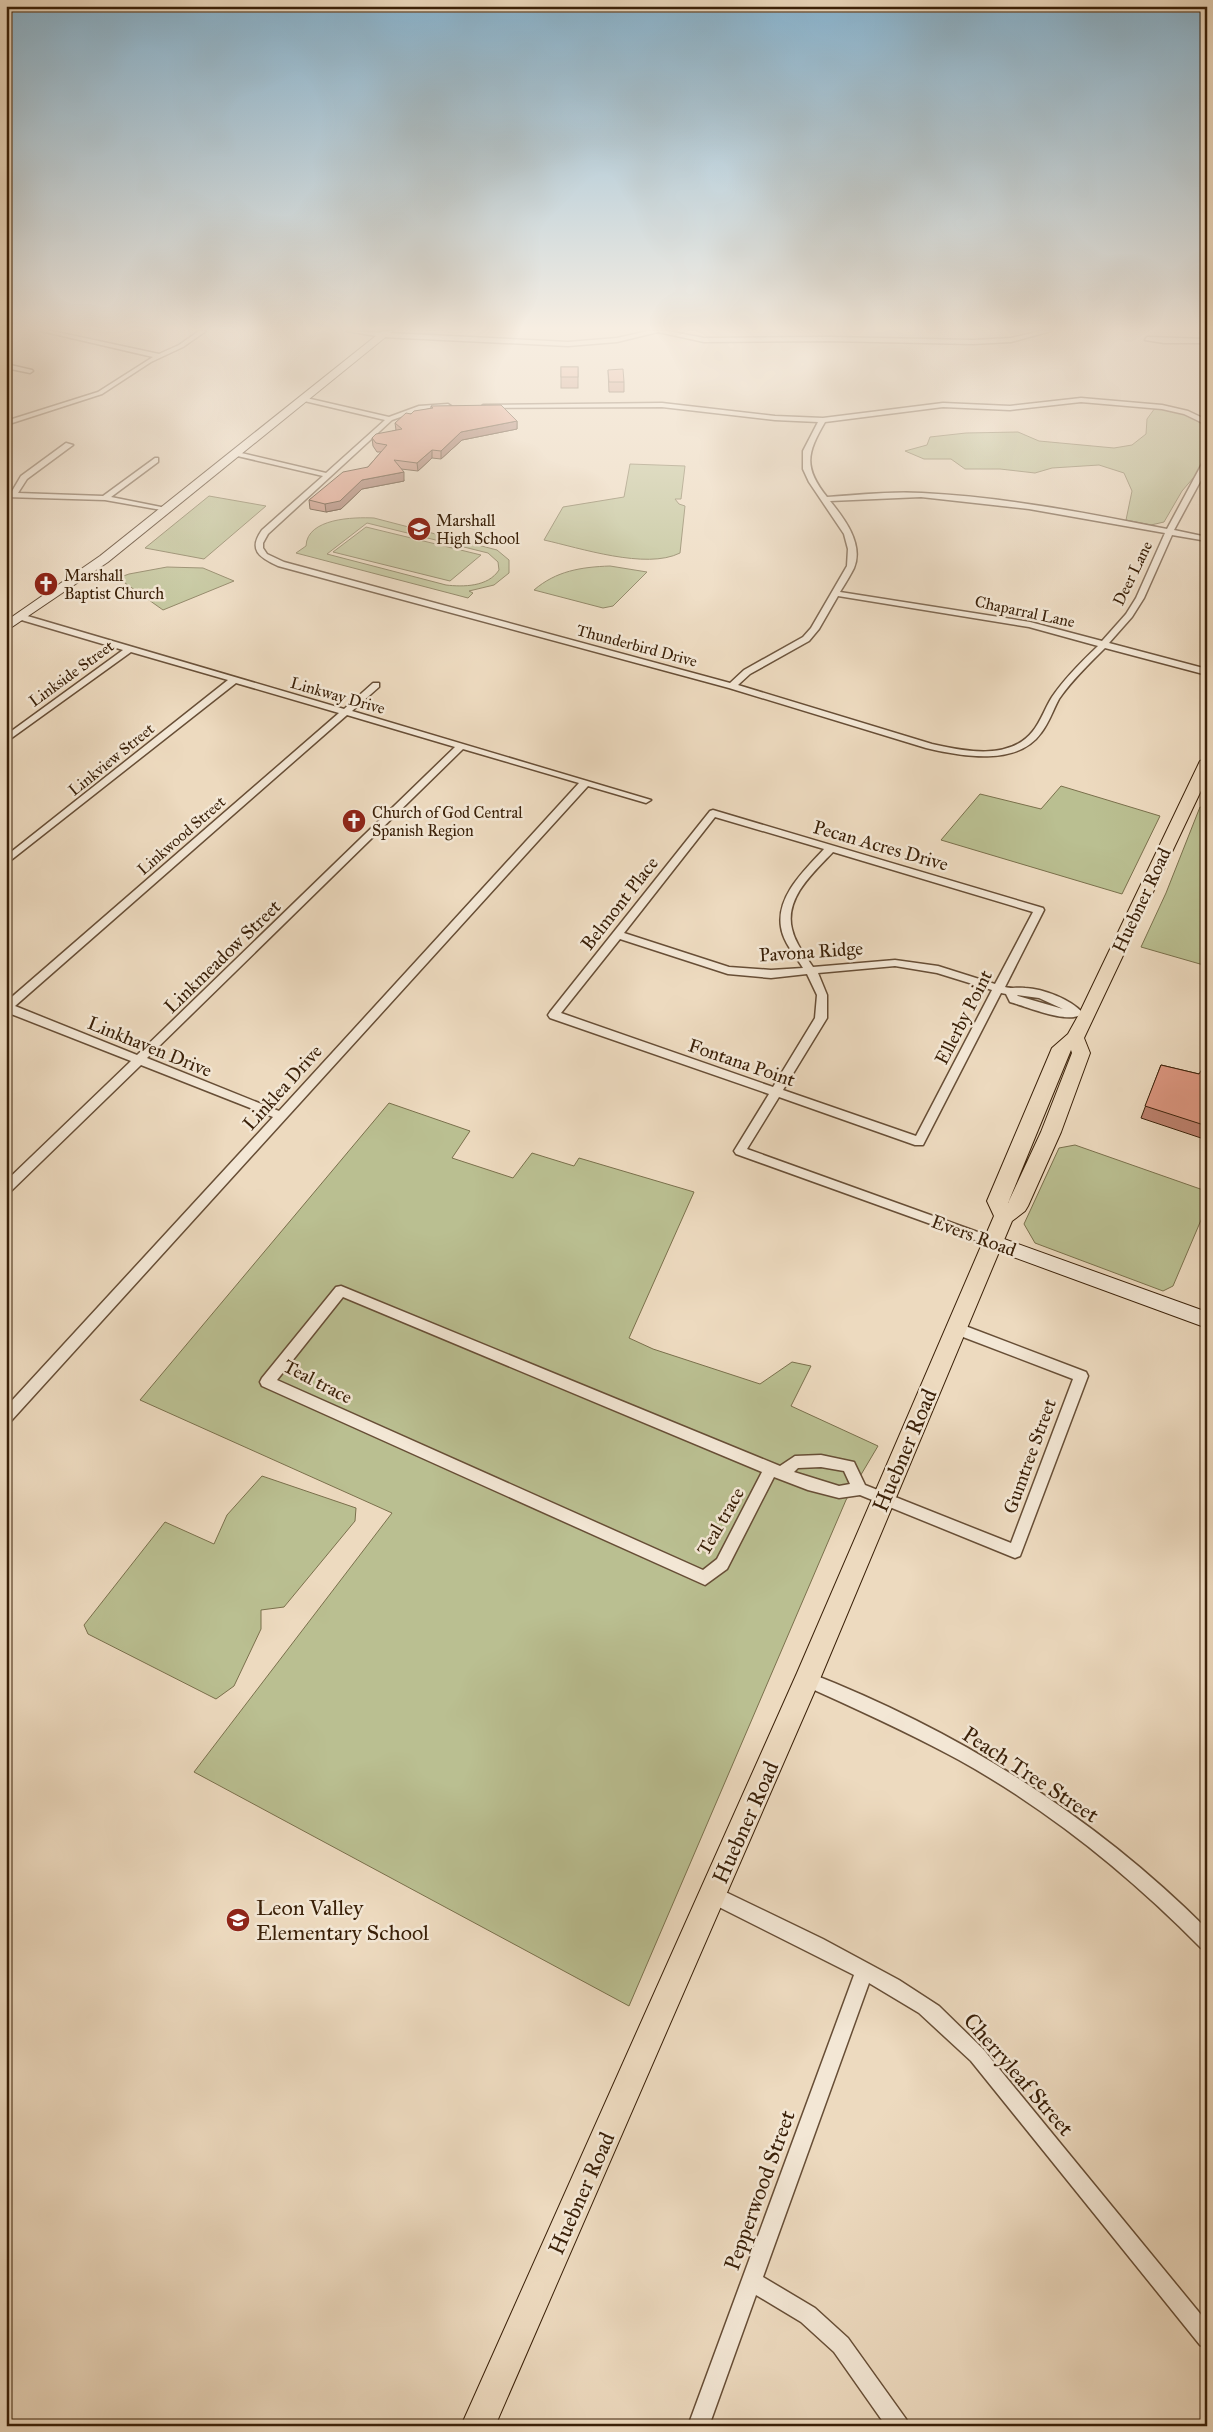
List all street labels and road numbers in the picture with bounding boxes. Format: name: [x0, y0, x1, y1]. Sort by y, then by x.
street label: Deer Lane: [1109, 538, 1156, 609]
street label: Chaparral Lane: [973, 592, 1077, 631]
street label: Thunderbird Drive: [574, 620, 700, 671]
street label: Linkside Street: [25, 636, 118, 711]
street label: Linkway Drive: [289, 673, 388, 718]
street label: Linkview Street: [65, 719, 158, 800]
street label: Linkwood Street: [133, 792, 229, 879]
street label: Pecan Acres Drive: [811, 815, 951, 876]
street label: Huebner Road: [1107, 844, 1176, 956]
street label: Belmont Place: [576, 852, 663, 955]
street label: Linkmeadow Street: [159, 895, 286, 1018]
street label: Pavona Ridge: [758, 936, 864, 968]
street label: Ellerby Point: [930, 966, 997, 1068]
street label: Linkhaven Drive: [84, 1011, 215, 1082]
street label: Fontana Point: [685, 1033, 798, 1092]
street label: Linklea Drive: [238, 1040, 327, 1135]
street label: Evers Road: [928, 1210, 1020, 1262]
street label: Teal trace: [279, 1354, 356, 1409]
street label: Huebner Road: [866, 1385, 943, 1516]
street label: Gumtree Street: [998, 1395, 1061, 1517]
street label: Teal trace: [692, 1483, 749, 1559]
street label: Peach Tree Street: [957, 1720, 1104, 1829]
street label: Huebner Road: [706, 1757, 784, 1888]
street label: Cherryleaf Street: [958, 2007, 1080, 2142]
street label: Pepperwood Street: [718, 2106, 801, 2274]
street label: Huebner Road: [542, 2128, 620, 2259]

